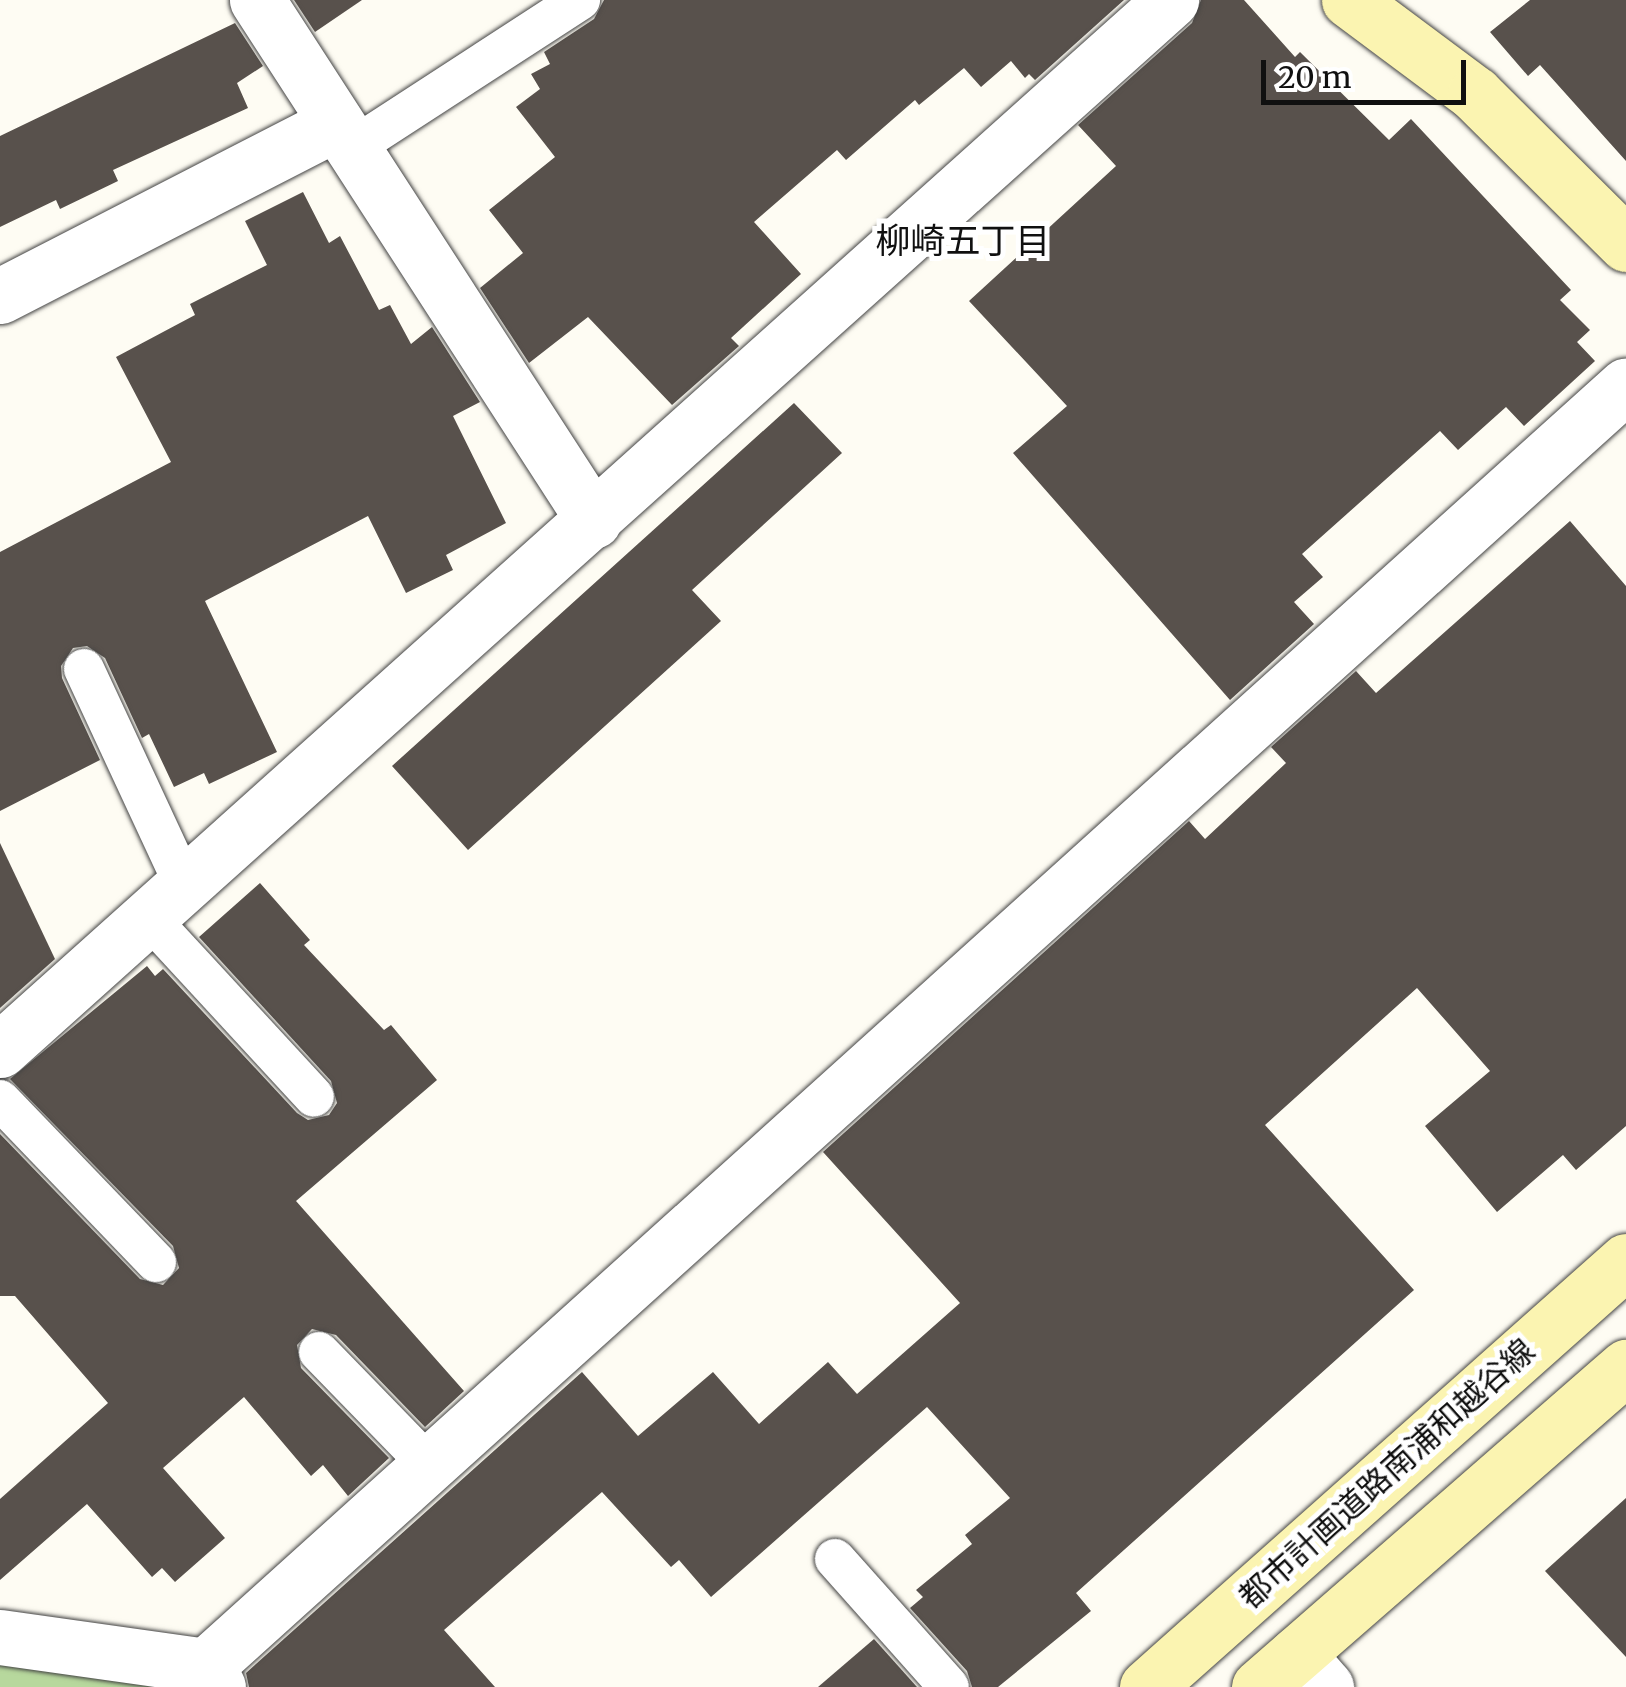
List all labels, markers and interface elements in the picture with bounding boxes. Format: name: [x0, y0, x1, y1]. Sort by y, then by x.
scale bar: [1266, 40, 1471, 102]
text: 20 m: [1278, 58, 1351, 96]
district label: 柳崎五丁目: [876, 220, 1050, 262]
street label: 都市計画道路南浦和越谷線: [1231, 1331, 1543, 1617]

